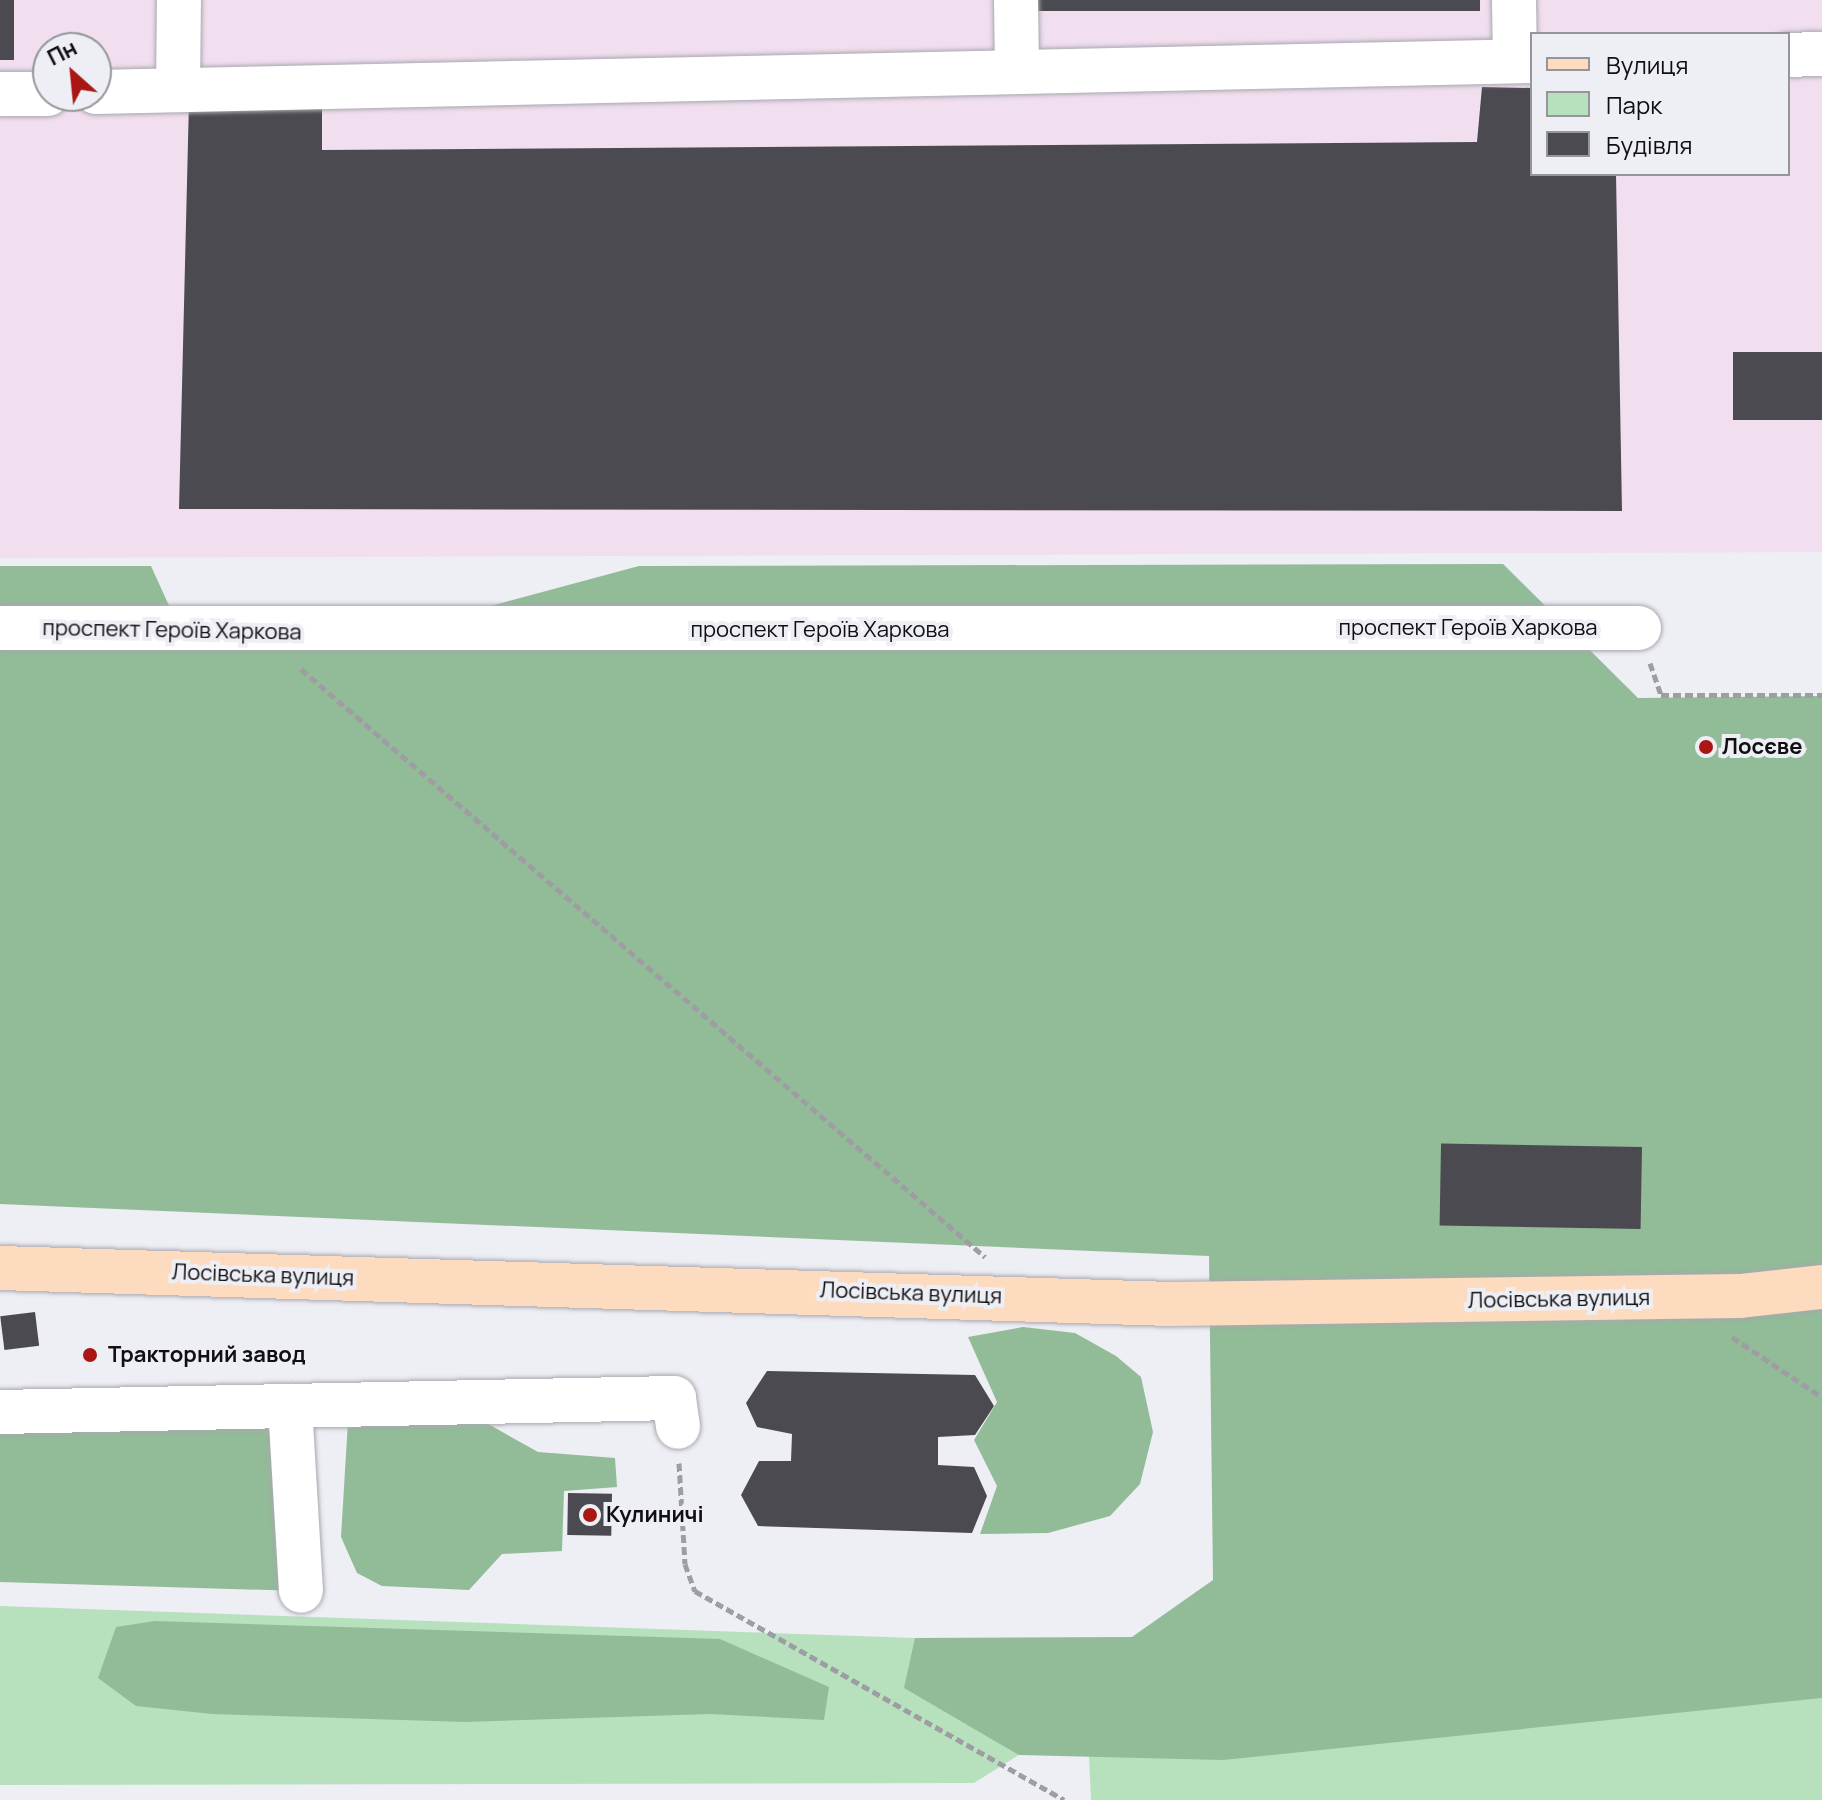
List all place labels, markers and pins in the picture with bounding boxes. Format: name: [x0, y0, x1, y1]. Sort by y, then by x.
place label: Лосєве: [1722, 734, 1802, 760]
marker: Лосєве: [1697, 738, 1715, 756]
place label: Тракторний завод: [108, 1342, 306, 1368]
marker: Тракторний завод: [79, 1344, 101, 1366]
place label: Кулиничі: [606, 1502, 704, 1528]
marker: Кулиничі: [581, 1506, 599, 1524]

